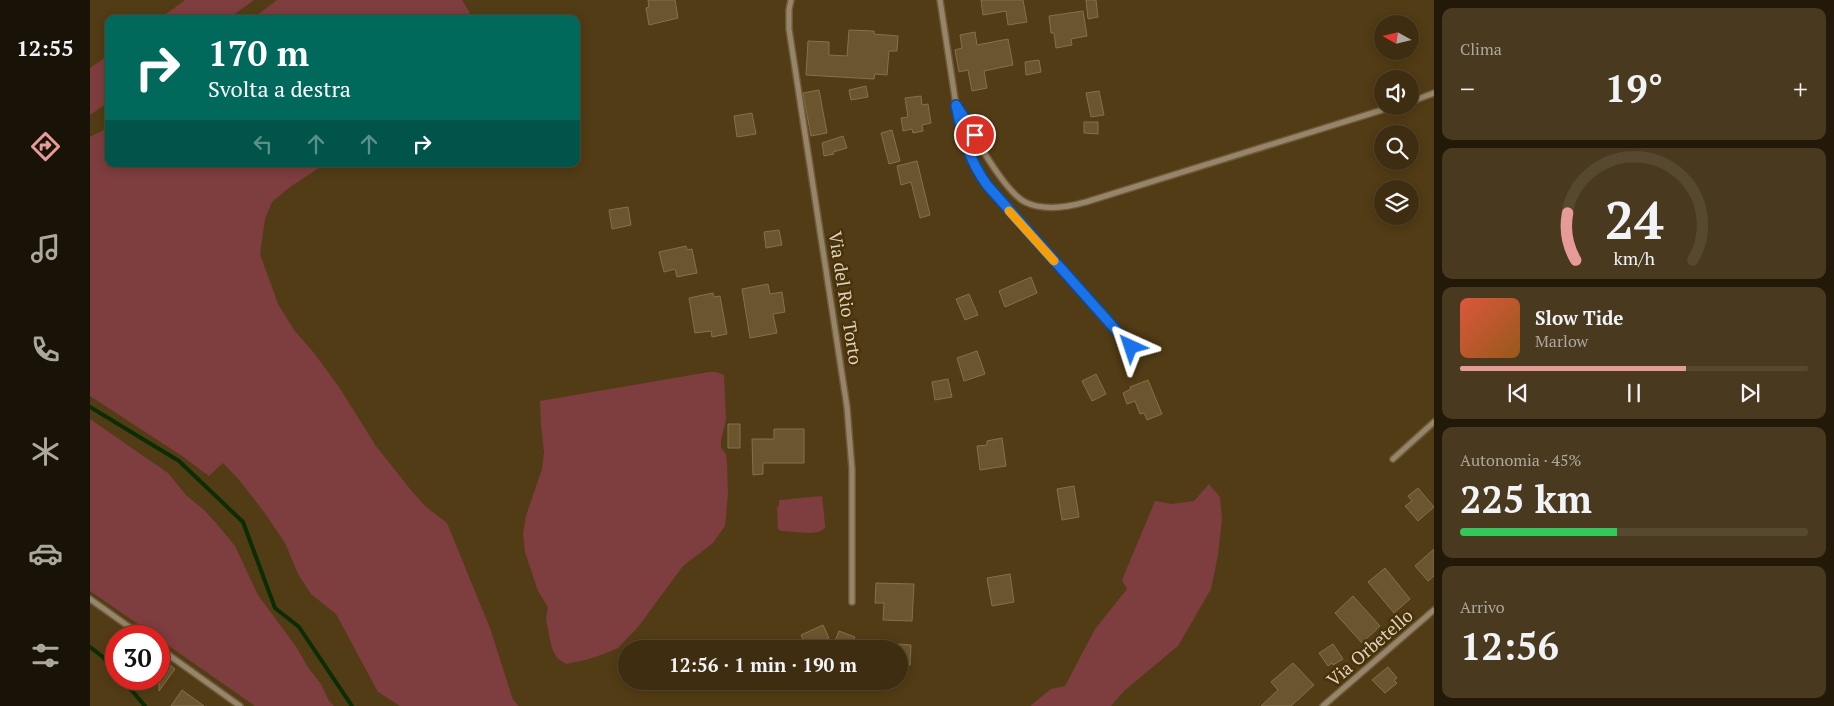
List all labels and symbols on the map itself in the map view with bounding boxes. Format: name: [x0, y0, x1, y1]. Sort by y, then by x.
north arrow: [1374, 15, 1419, 60]
pin: [954, 114, 996, 156]
street label: Via del Rio Torto: [824, 229, 868, 366]
position arrow: [1104, 320, 1156, 372]
street label: Via Orbetello: [1321, 603, 1418, 691]
speed limit sign: 30: [105, 625, 170, 690]

